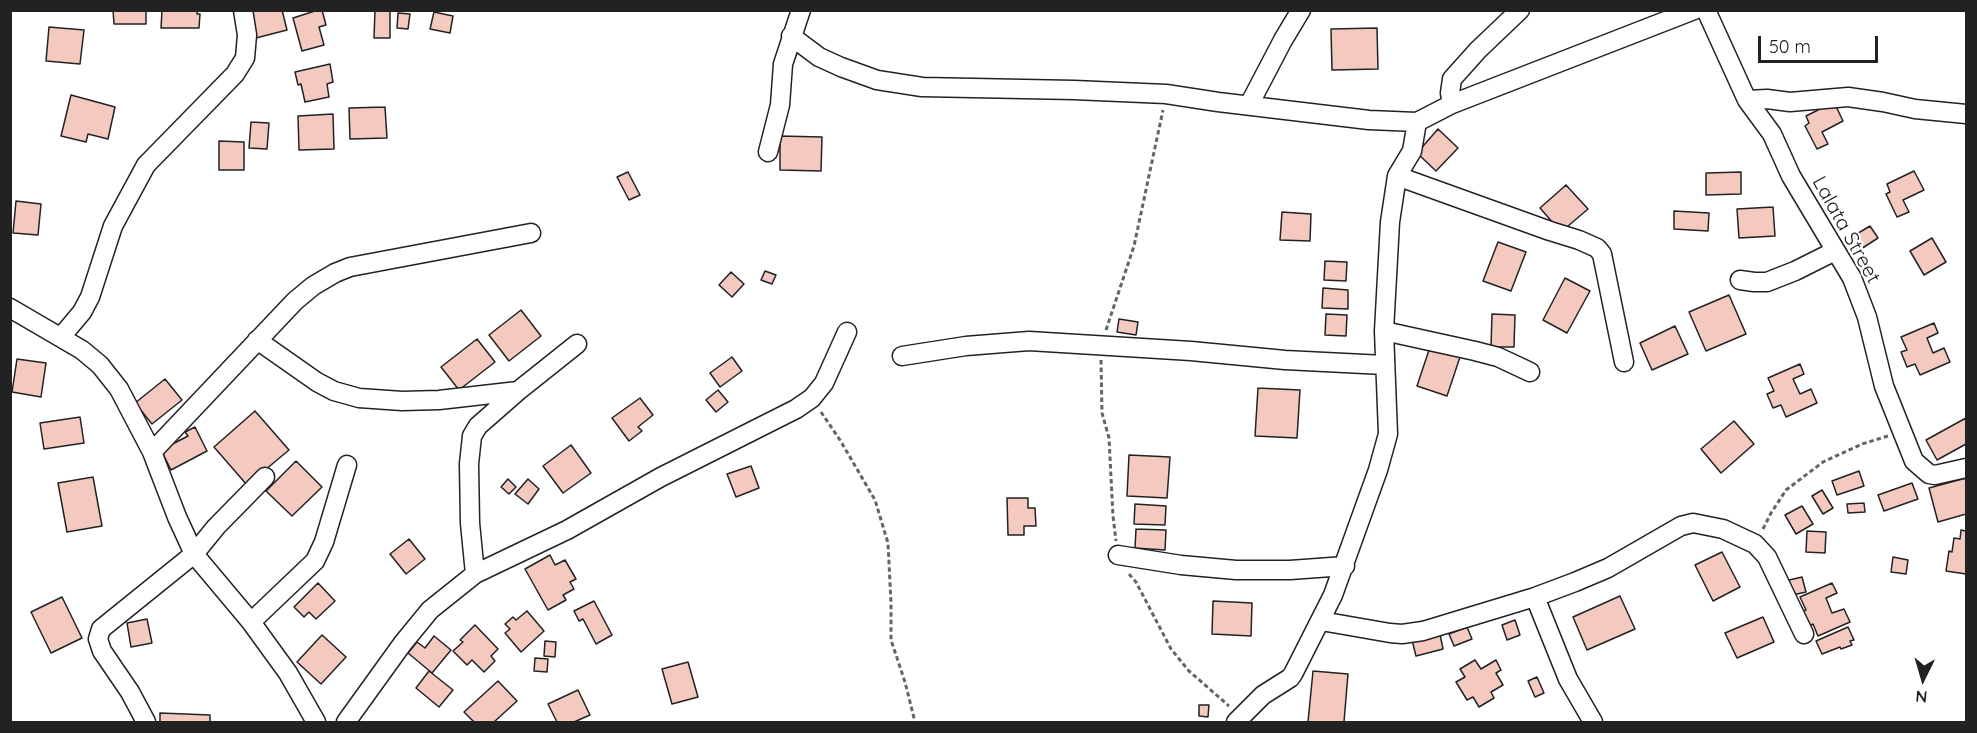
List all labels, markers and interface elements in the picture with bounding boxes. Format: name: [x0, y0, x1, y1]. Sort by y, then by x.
scale bar: [1761, 24, 1881, 62]
text: 50 m: [1769, 35, 1811, 58]
street label: Lalata Street: [1807, 172, 1885, 288]
north arrow: [1893, 649, 1953, 709]
text: N: [1915, 686, 1928, 707]

